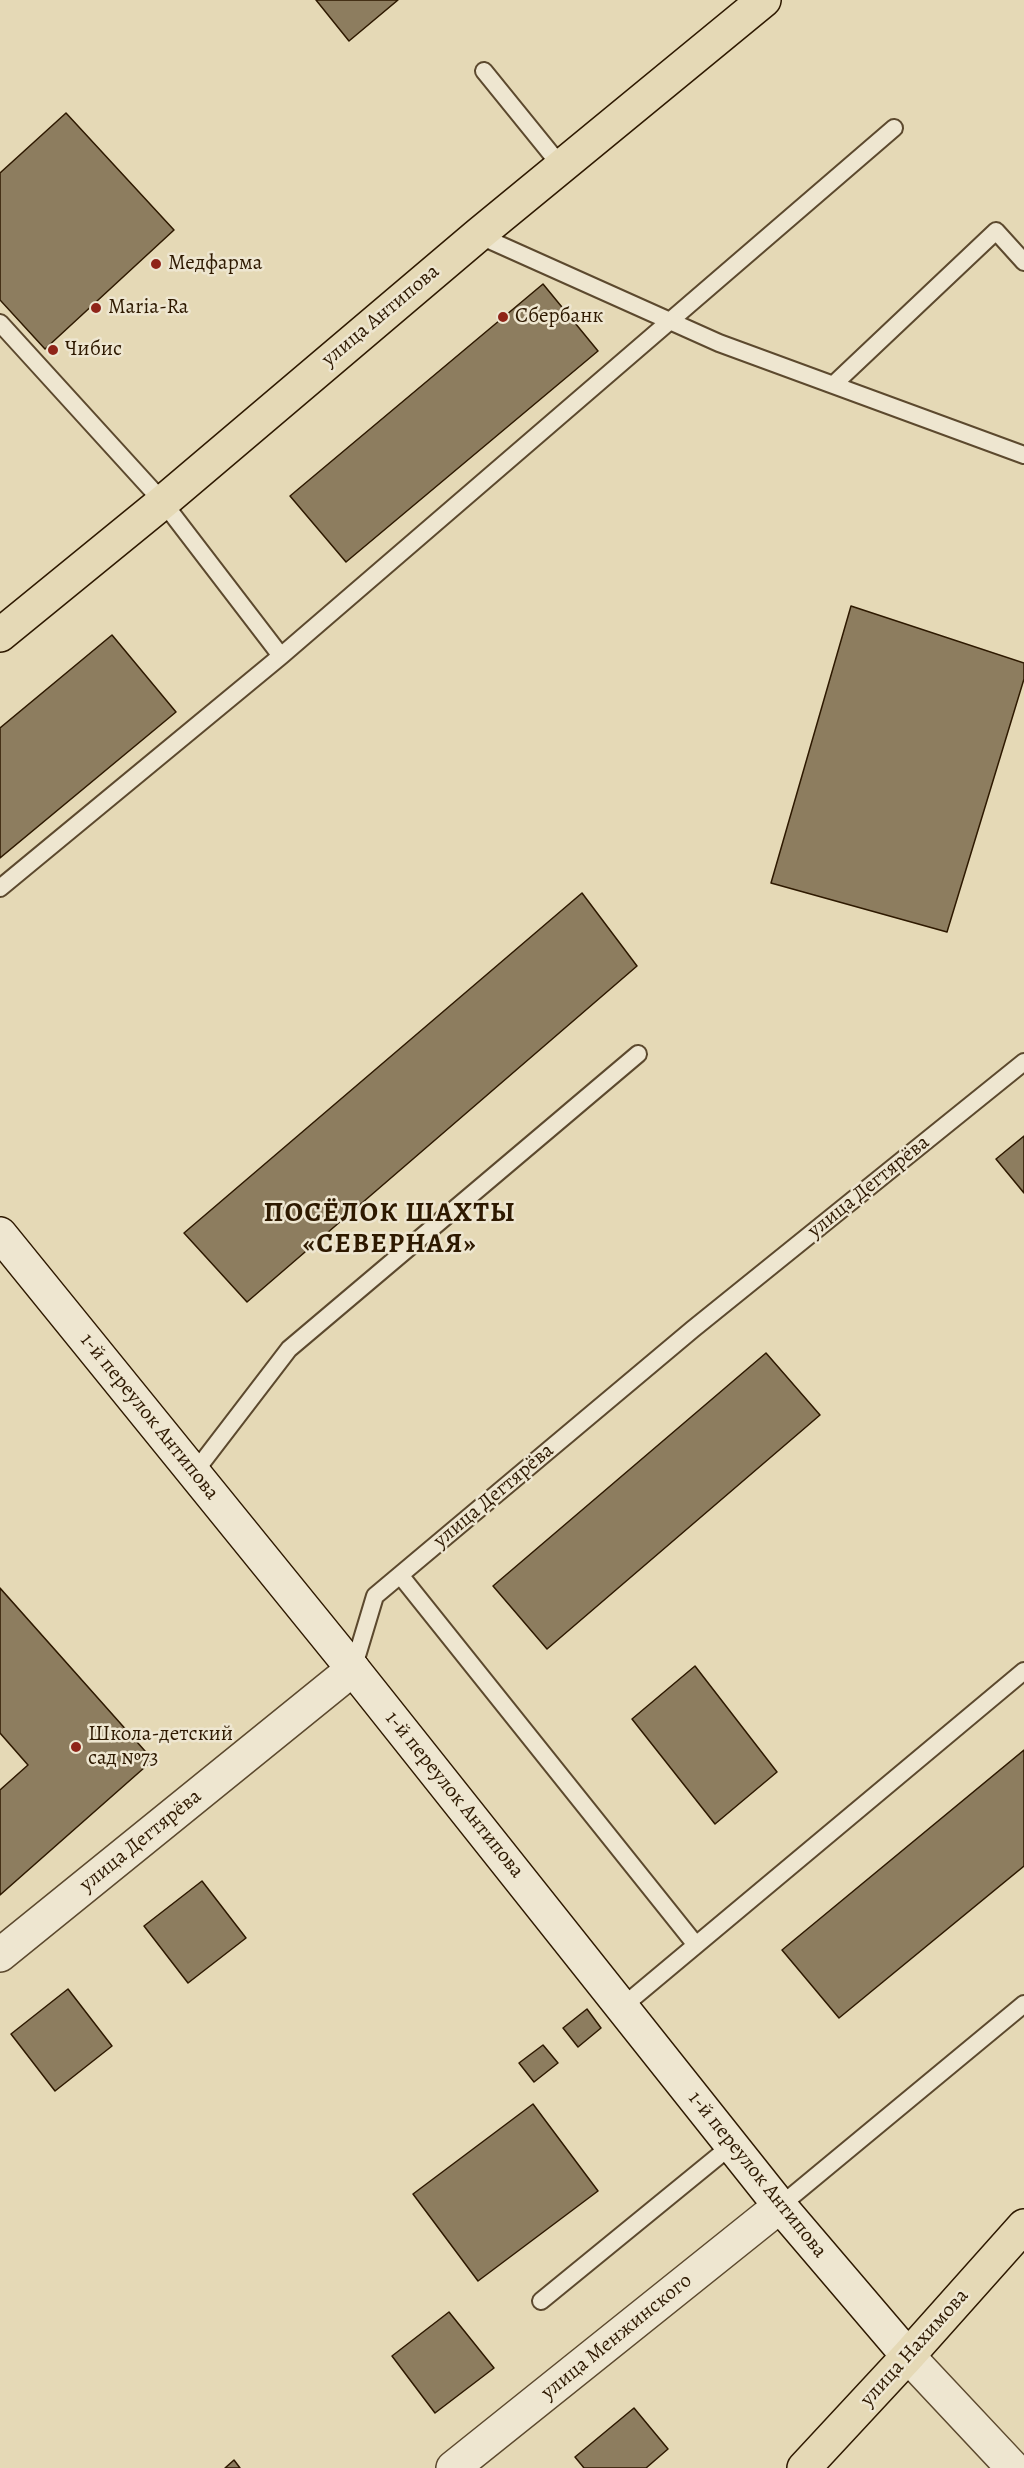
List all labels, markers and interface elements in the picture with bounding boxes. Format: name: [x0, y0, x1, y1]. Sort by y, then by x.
place label: Медфарма: [168, 251, 262, 277]
marker: Медфарма: [149, 257, 163, 271]
street label: улица Антипова: [317, 260, 445, 372]
place label: Maria-Ra: [108, 295, 189, 321]
marker: Maria-Ra: [89, 301, 103, 315]
place label: Сбербанк: [515, 304, 603, 330]
marker: Сбербанк: [496, 310, 510, 324]
place label: Чибис: [65, 337, 122, 363]
marker: Чибис: [46, 343, 60, 357]
street label: улица Дегтярёва: [803, 1130, 935, 1244]
district label: ПОСЁЛОК ШАХТЫ «СЕВЕРНАЯ»: [264, 1198, 516, 1261]
street label: 1-й переулок Антипова: [74, 1329, 224, 1505]
street label: улица Дегтярёва: [429, 1438, 559, 1554]
street label: 1-й переулок Антипова: [379, 1707, 529, 1883]
place label: Школа-детский сад №73: [88, 1722, 233, 1772]
marker: Школа-детский сад №73: [69, 1740, 83, 1754]
street label: улица Дегтярёва: [75, 1784, 207, 1898]
street label: 1-й переулок Антипова: [682, 2087, 832, 2263]
street label: улица Менжинского: [536, 2268, 698, 2406]
street label: улица Нахимова: [856, 2284, 974, 2412]

